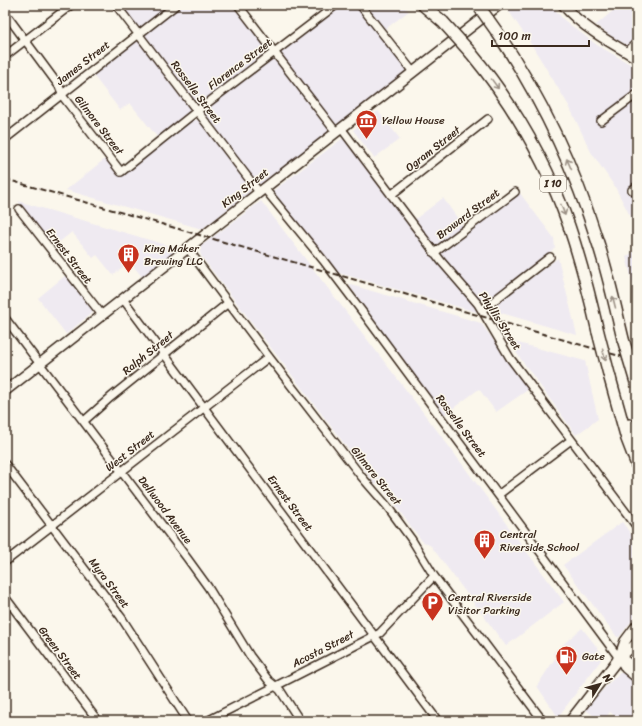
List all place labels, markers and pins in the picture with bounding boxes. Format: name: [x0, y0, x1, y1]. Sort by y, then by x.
museum icon: Yellow House: [354, 107, 380, 140]
place label: Yellow House: [382, 111, 445, 130]
place label: King Maker Brewing LLC: [144, 239, 203, 271]
building icon: King Maker Brewing LLC: [116, 241, 142, 274]
place label: Central Riverside School: [500, 525, 580, 557]
building icon: Central Riverside School: [471, 527, 497, 560]
place label: Central Riverside Visitor Parking: [448, 588, 532, 620]
parking icon: Central Riverside Visitor Parking: [420, 590, 446, 623]
fuel station icon: Gate: [554, 643, 580, 676]
place label: Gate: [582, 647, 605, 666]

